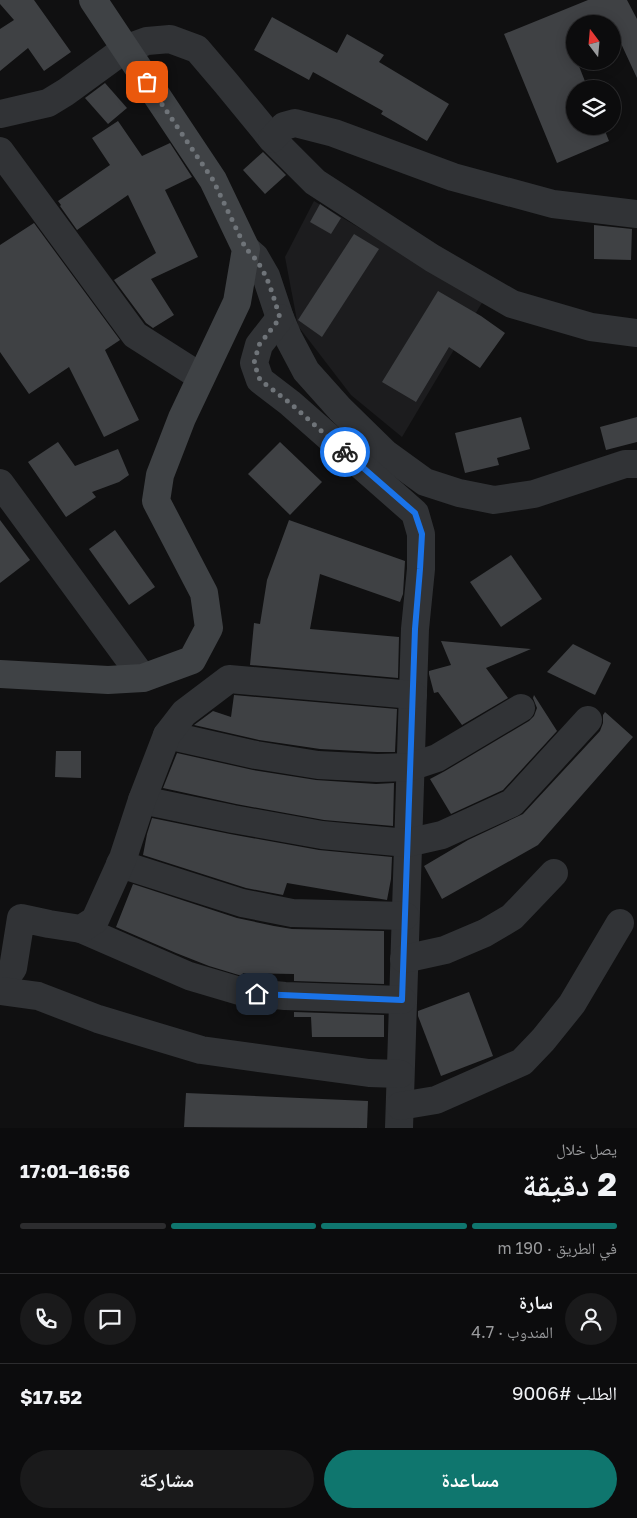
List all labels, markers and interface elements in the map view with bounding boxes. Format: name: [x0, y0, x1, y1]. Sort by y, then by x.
north arrow: [566, 15, 621, 70]
map controls: [566, 15, 621, 135]
pin: [126, 61, 168, 103]
icon: bag: [133, 68, 161, 96]
button: layers: [566, 80, 621, 135]
courier: [320, 427, 370, 477]
icon: bike: [331, 438, 359, 466]
pin: [236, 973, 278, 1015]
icon: home: [243, 980, 271, 1008]
text: يصل خلال: [556, 1139, 617, 1159]
text: 16:56–17:01: [20, 1159, 130, 1182]
text: 2 دقيقة: [522, 1165, 617, 1203]
text: في الطريق · 190 m: [497, 1238, 617, 1258]
text: سارة: [519, 1290, 553, 1313]
button: phone: [20, 1293, 72, 1345]
button: chat: [84, 1293, 136, 1345]
button: person: [565, 1293, 617, 1345]
text: المندوب · 4.7: [471, 1322, 553, 1342]
text: الطلب #9006: [512, 1381, 617, 1404]
text: $17.52: [20, 1385, 82, 1408]
button: مشاركة: [20, 1450, 314, 1508]
button: مساعدة: [324, 1450, 617, 1508]

